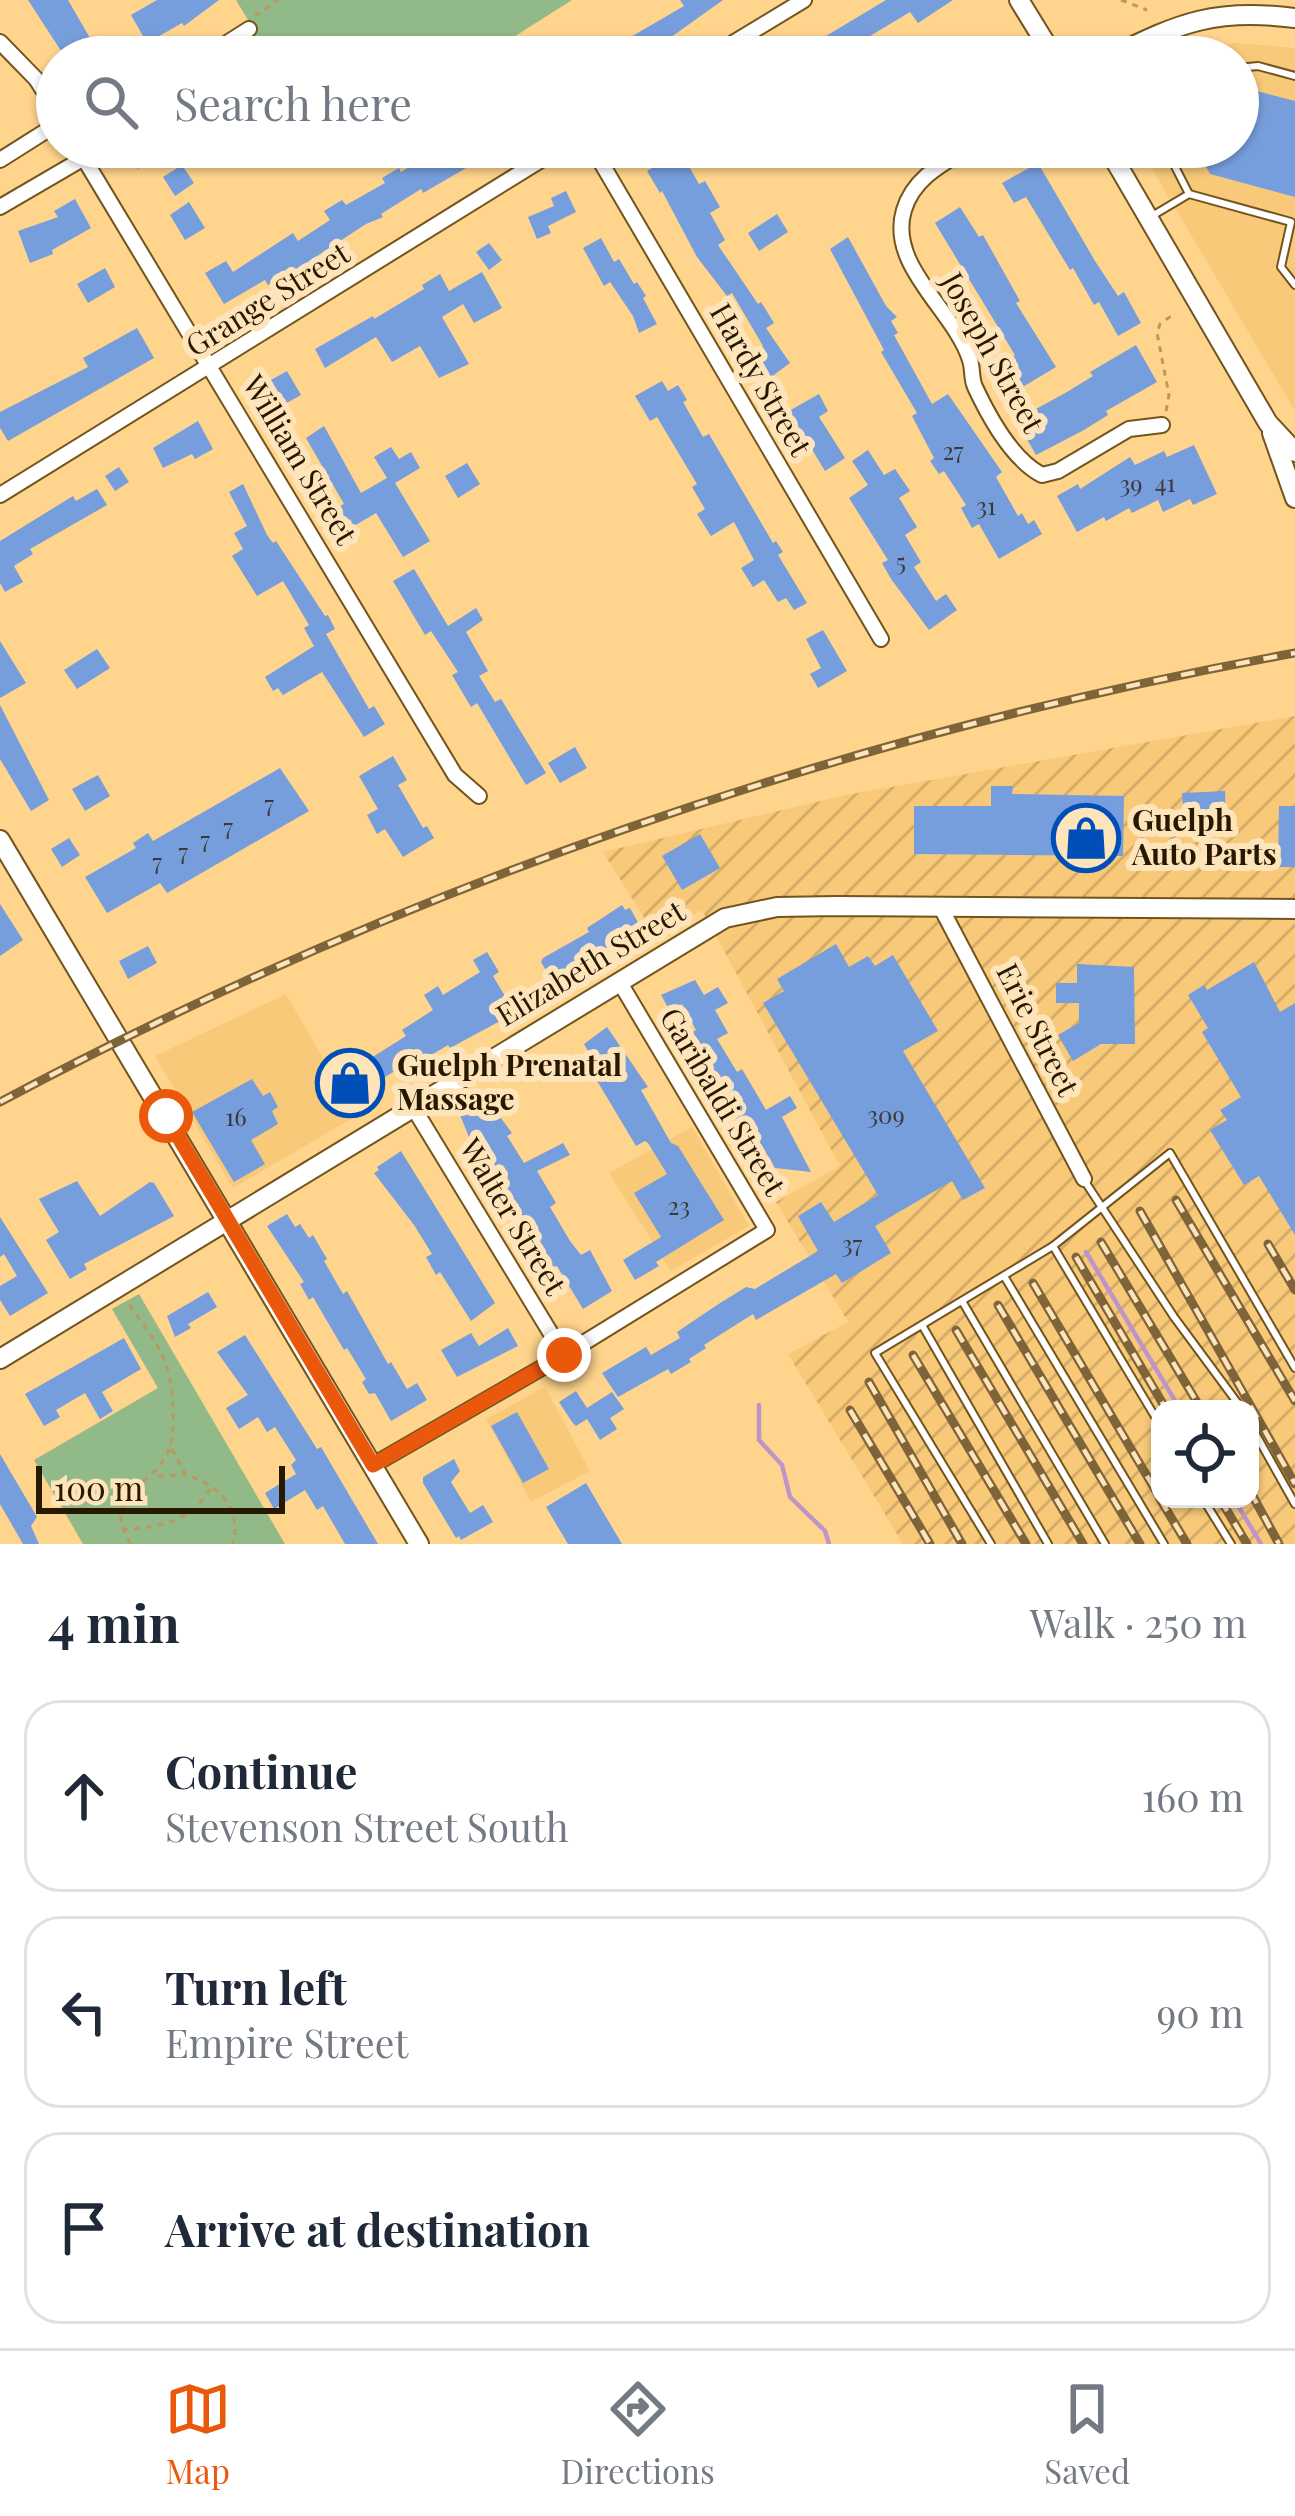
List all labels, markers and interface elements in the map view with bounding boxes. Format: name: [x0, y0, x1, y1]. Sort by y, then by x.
search box: [36, 36, 1259, 168]
icon: search: [78, 69, 144, 135]
text: Search here: [174, 72, 412, 132]
street label: Grange Street: [178, 232, 357, 364]
street label: Joseph Street: [933, 264, 1054, 440]
street label: Hardy Street: [702, 295, 822, 463]
street label: William Street: [234, 366, 367, 551]
house number: 27: [942, 434, 964, 466]
house number: 41: [1155, 466, 1175, 498]
house number: 39: [1119, 467, 1143, 499]
house number: 31: [976, 489, 996, 521]
house number: 5: [896, 545, 906, 577]
house number: 7: [264, 787, 274, 819]
place label: Guelph Auto Parts: [1131, 799, 1277, 873]
shop icon: Guelph Auto Parts: [1051, 803, 1121, 873]
house number: 7: [223, 810, 233, 842]
house number: 7: [200, 823, 210, 855]
house number: 7: [178, 835, 188, 867]
house number: 7: [152, 845, 162, 877]
street label: Elizabeth Street: [488, 890, 692, 1034]
street label: Erie Street: [988, 956, 1089, 1102]
street label: Garibaldi Street: [652, 1000, 796, 1203]
place label: Guelph Prenatal Massage: [397, 1044, 622, 1118]
shop icon: Guelph Prenatal Massage: [315, 1048, 385, 1118]
route start: [139, 1089, 193, 1143]
house number: 309: [867, 1098, 905, 1130]
house number: 16: [225, 1100, 247, 1132]
street label: Walter Street: [451, 1130, 576, 1302]
house number: 23: [668, 1189, 690, 1221]
house number: 37: [842, 1227, 863, 1259]
route end: [537, 1328, 591, 1382]
map controls: [1151, 1400, 1259, 1508]
button: locate: [1151, 1400, 1259, 1508]
scale bar: [36, 1460, 285, 1513]
text: 100 m: [54, 1465, 143, 1509]
text: 4 min: [48, 1588, 180, 1656]
text: Walk · 250 m: [1030, 1596, 1247, 1648]
text: Continue: [165, 1740, 357, 1800]
icon: ahead: [51, 1763, 117, 1829]
text: 160 m: [1142, 1770, 1244, 1822]
text: Stevenson Street South: [165, 1800, 569, 1852]
text: Turn left: [165, 1956, 347, 2016]
icon: left: [51, 1979, 117, 2045]
text: 90 m: [1156, 1986, 1244, 2038]
text: Empire Street: [165, 2016, 408, 2068]
icon: arrive: [51, 2195, 117, 2261]
text: Arrive at destination: [165, 2198, 590, 2258]
tab: Map: [165, 2376, 231, 2492]
tab: Directions: [560, 2376, 715, 2492]
tab: Saved: [1044, 2376, 1130, 2492]

